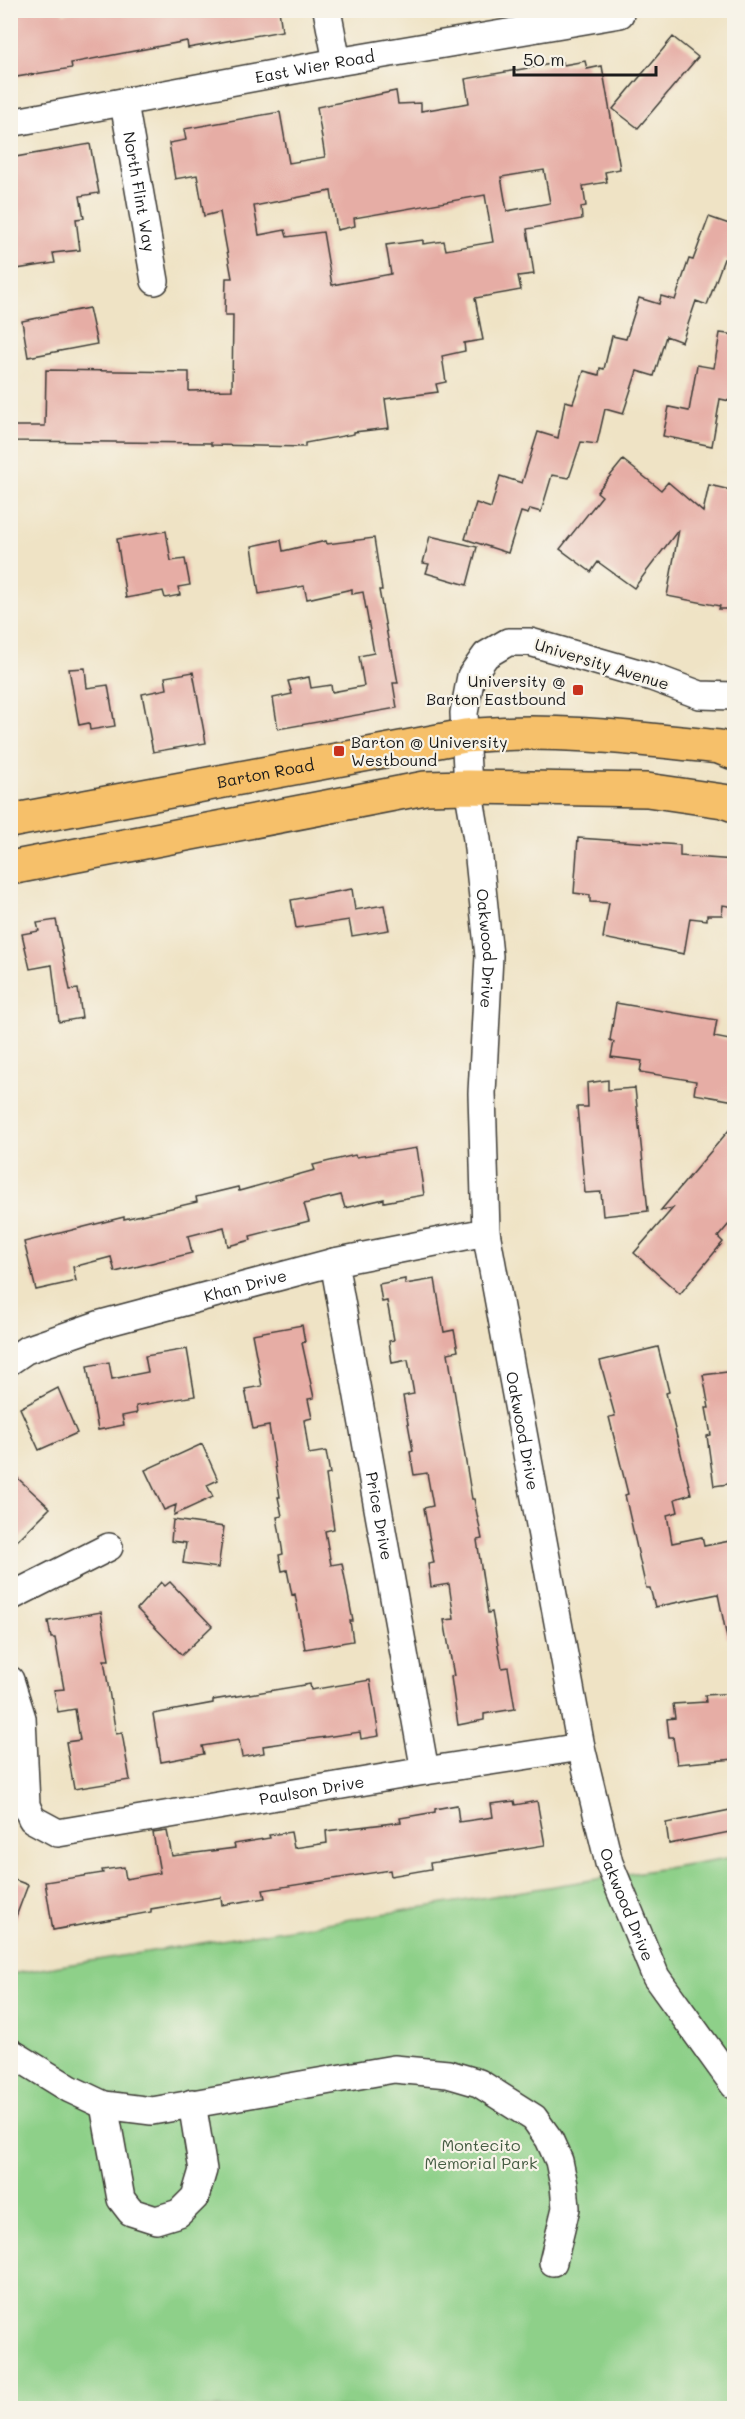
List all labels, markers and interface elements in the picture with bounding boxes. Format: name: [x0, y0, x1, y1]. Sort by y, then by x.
scale bar: [514, 39, 656, 77]
street label: East Wier Road: [253, 45, 376, 87]
text: 50 m: [523, 47, 565, 71]
street label: North Flint Way: [119, 130, 161, 253]
street label: University Avenue: [532, 633, 672, 694]
place label: University @ Barton Eastbound: [426, 670, 566, 709]
marker: University @ Barton Eastbound: [571, 683, 585, 697]
place label: Barton @ University Westbound: [351, 731, 508, 770]
marker: Barton @ University Westbound: [332, 744, 346, 758]
street label: Barton Road: [215, 753, 316, 792]
street label: Oakwood Drive: [472, 887, 500, 1009]
street label: Khan Drive: [201, 1264, 289, 1306]
street label: Oakwood Drive: [502, 1370, 544, 1492]
street label: Price Drive: [362, 1470, 398, 1562]
street label: Paulson Drive: [258, 1770, 366, 1809]
street label: Oakwood Drive: [596, 1846, 659, 1964]
park label: Montecito Memorial Park: [424, 2134, 538, 2173]

